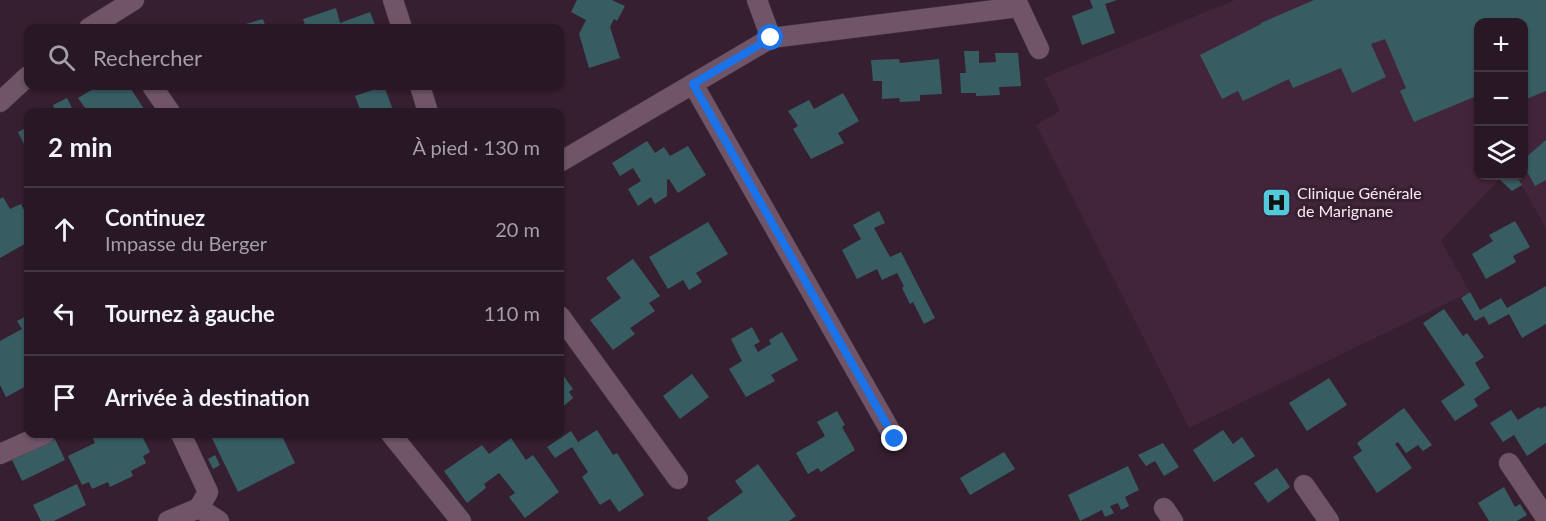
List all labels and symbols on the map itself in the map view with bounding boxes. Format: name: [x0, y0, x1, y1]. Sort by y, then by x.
route start: [757, 24, 783, 50]
place label: Clinique Générale de Marignane: [1297, 183, 1422, 220]
hospital icon: Clinique Générale de Marignane: [1260, 186, 1292, 218]
route end: [881, 425, 907, 451]

